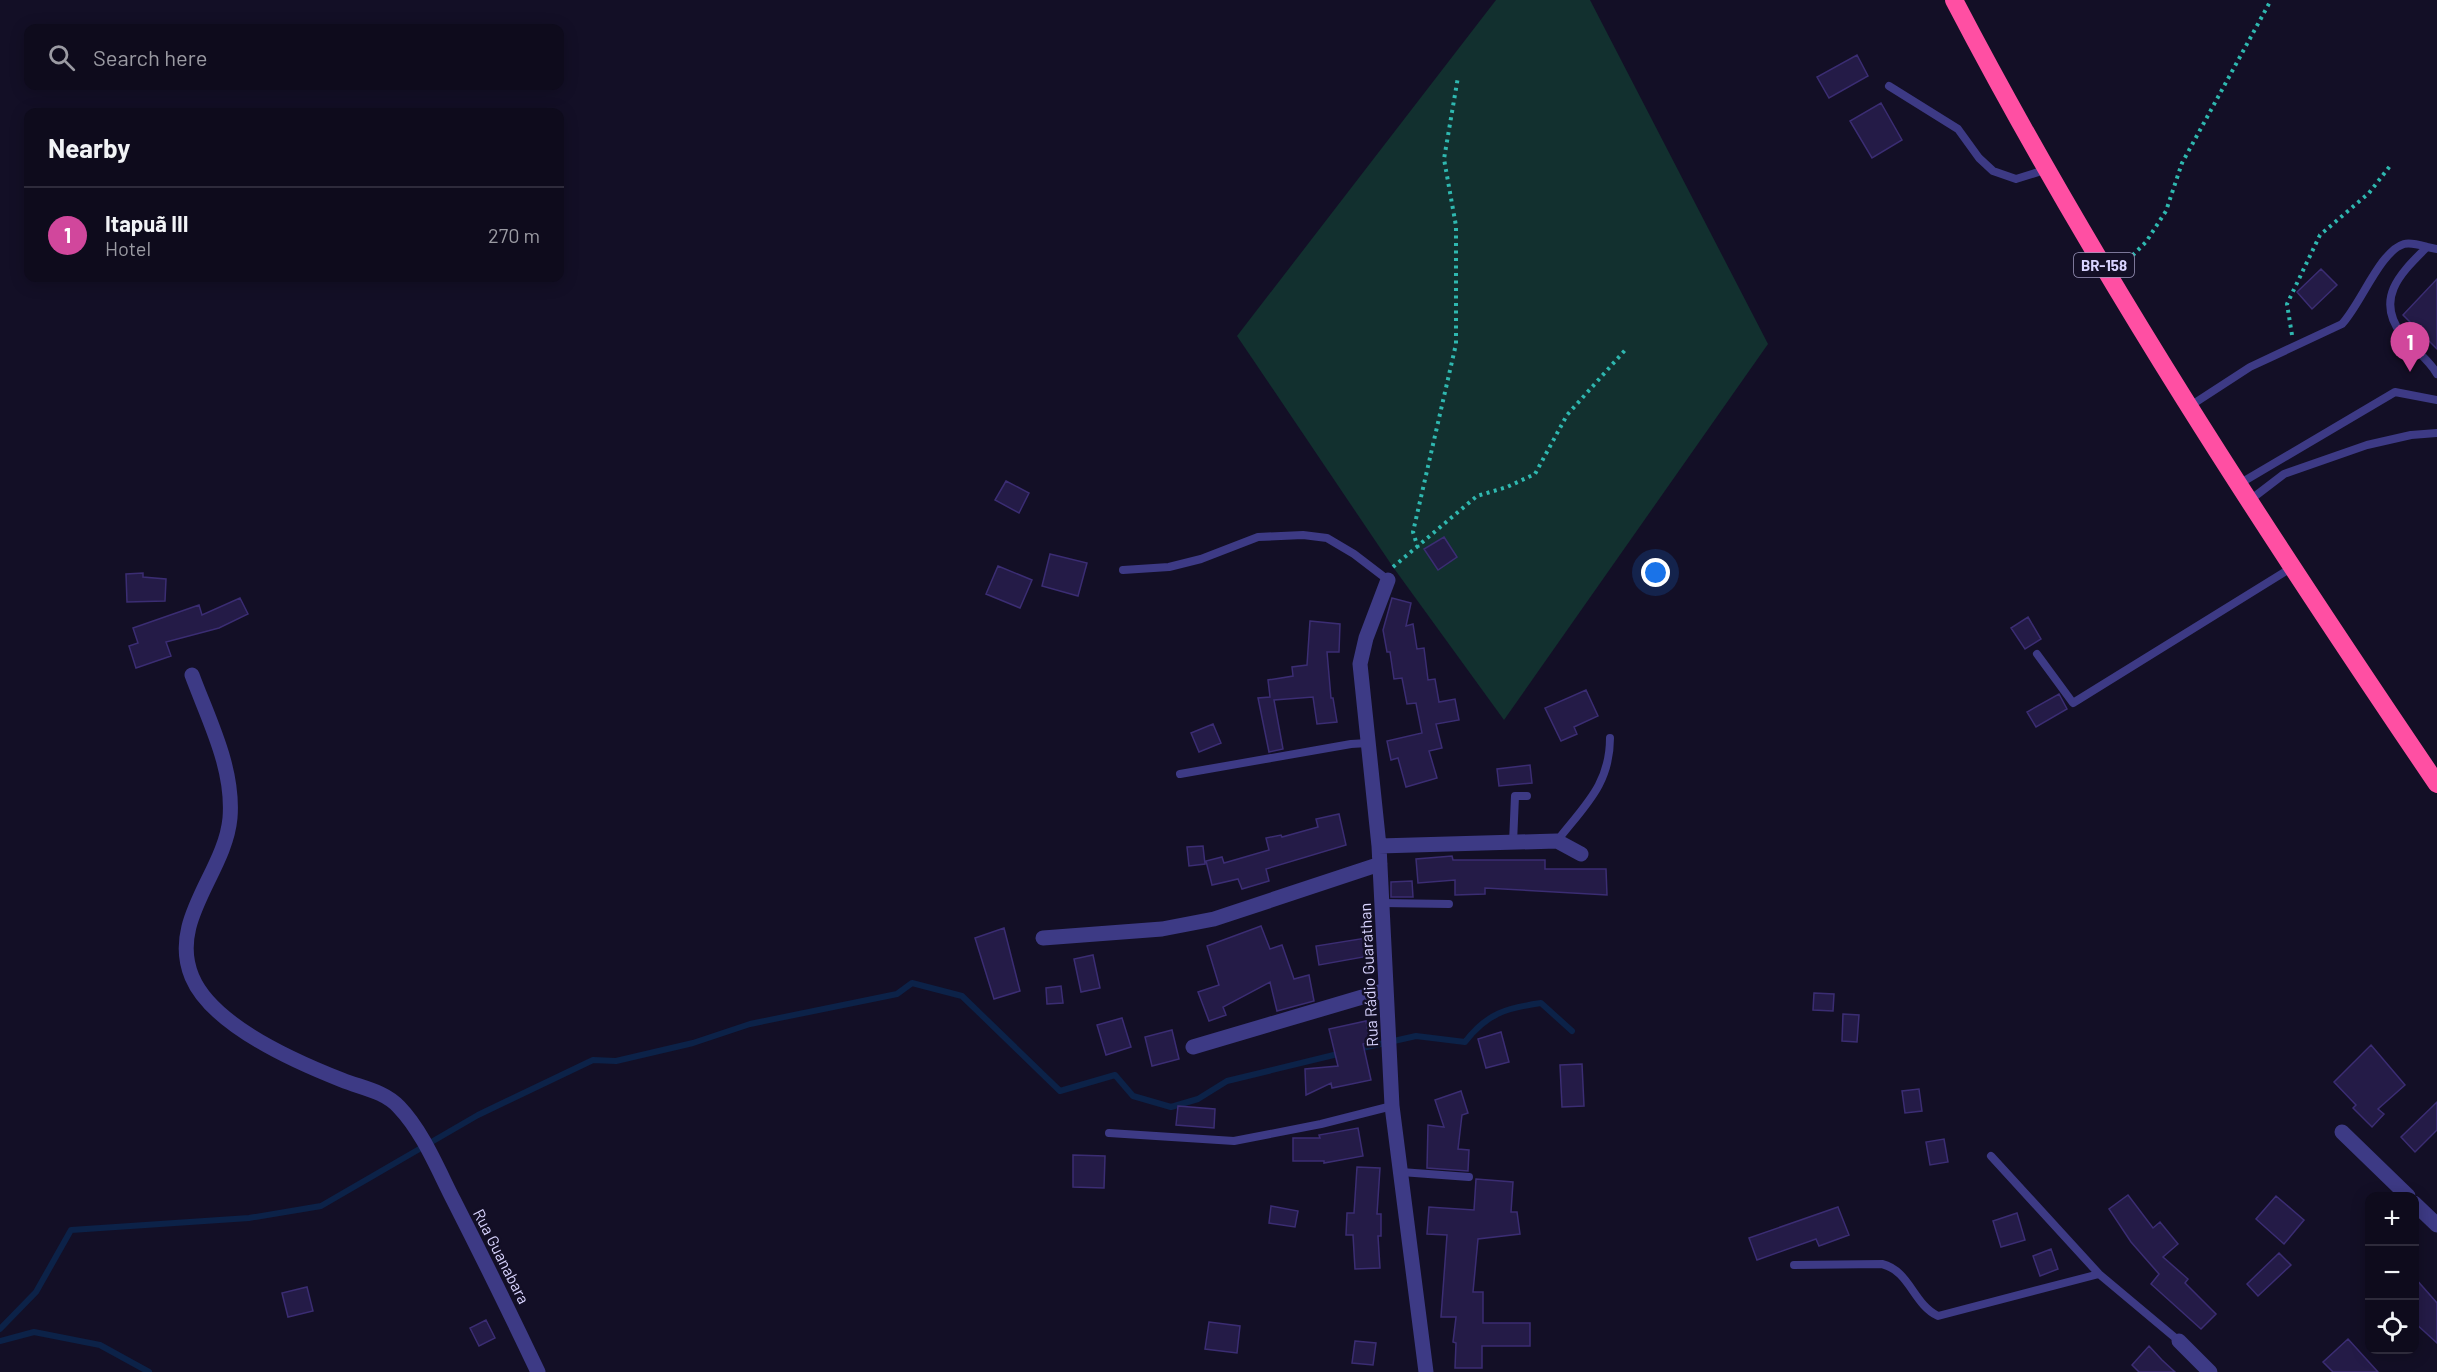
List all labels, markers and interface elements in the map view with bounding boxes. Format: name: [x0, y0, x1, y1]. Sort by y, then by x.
search box: [24, 24, 564, 90]
icon: search: [45, 41, 78, 74]
text: Search here: [93, 44, 207, 70]
text: Nearby: [48, 132, 130, 163]
text: Itapuã III: [105, 210, 189, 236]
text: 1: [64, 223, 71, 247]
text: 270 m: [488, 223, 540, 247]
text: Hotel: [105, 236, 151, 260]
road number: BR-158: [2074, 253, 2134, 277]
pin: 1: [2390, 322, 2430, 372]
your location: [1641, 558, 1670, 587]
street label: Rua Rádio Guarathan: [1355, 903, 1381, 1047]
map controls: [2365, 1192, 2419, 1354]
button: +: [2365, 1192, 2419, 1246]
street label: Rua Guanabara: [470, 1205, 534, 1307]
button: −: [2365, 1246, 2419, 1300]
button: locate: [2365, 1300, 2419, 1354]

